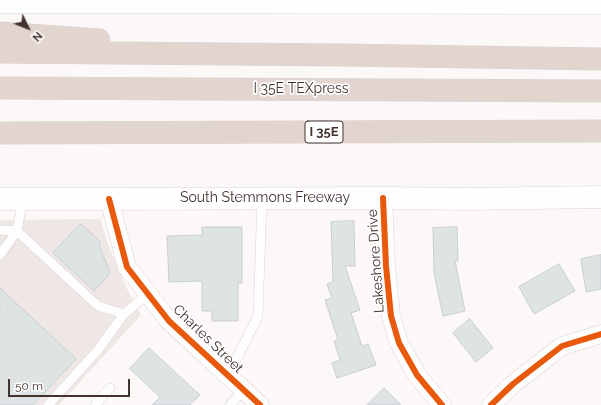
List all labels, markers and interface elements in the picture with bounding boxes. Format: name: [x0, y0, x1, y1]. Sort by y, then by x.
north arrow: [8, 8, 48, 48]
text: N: [30, 29, 45, 44]
street label: I 35E TEXpress: [253, 81, 349, 97]
road number: I 35E: [305, 121, 343, 143]
street label: South Stemmons Freeway: [180, 190, 350, 206]
street label: Lakeshore Drive: [364, 208, 388, 314]
street label: Charles Street: [169, 301, 247, 377]
scale bar: [10, 371, 132, 397]
text: 50 m: [15, 379, 43, 393]

